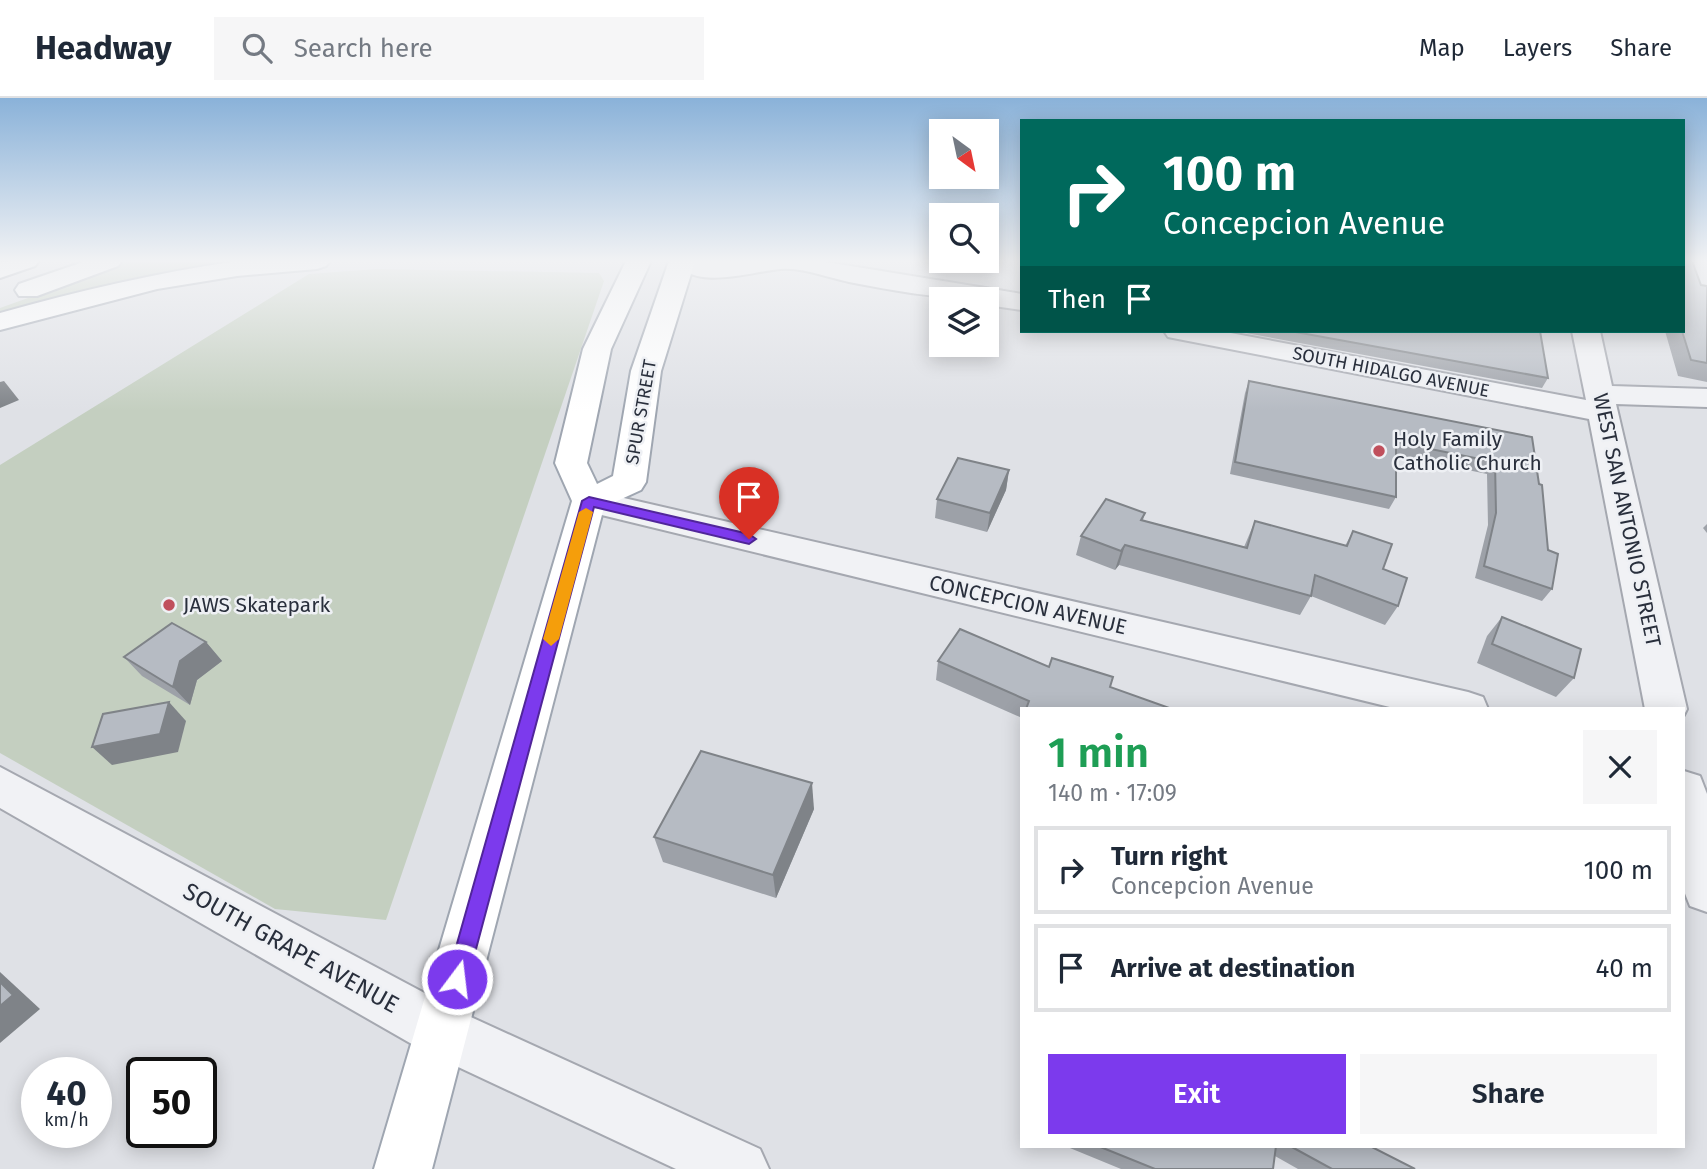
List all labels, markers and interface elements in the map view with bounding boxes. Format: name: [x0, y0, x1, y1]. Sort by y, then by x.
search box: [214, 17, 704, 80]
text: Headway: [35, 28, 172, 68]
icon: search: [238, 29, 276, 67]
text: Search here: [294, 33, 433, 64]
text: Map: [1419, 34, 1465, 62]
text: Layers: [1503, 34, 1572, 62]
text: Share: [1610, 34, 1672, 62]
north arrow: [929, 119, 999, 189]
map controls: [929, 119, 999, 357]
text: 100 m: [1163, 144, 1296, 203]
icon: right: [1048, 147, 1139, 238]
button: search: [929, 203, 999, 273]
text: Concepcion Avenue: [1163, 204, 1445, 242]
icon: arrive: [1120, 280, 1158, 318]
text: Then: [1048, 284, 1106, 315]
button: layers: [929, 287, 999, 357]
street label: SOUTH HIDALGO AVENUE: [1291, 342, 1491, 402]
street label: SPUR STREET: [621, 357, 661, 466]
street label: WEST SAN ANTONIO STREET: [1587, 391, 1667, 649]
place label: Holy Family Catholic Church: [1393, 426, 1542, 476]
marker: Holy Family Catholic Church: [1371, 443, 1387, 459]
pin: [719, 467, 779, 539]
icon: arrive: [730, 478, 768, 516]
street label: CONCEPCION AVENUE: [927, 570, 1129, 640]
place label: JAWS Skatepark: [183, 592, 330, 618]
marker: JAWS Skatepark: [161, 597, 177, 613]
text: 1 min: [1048, 728, 1149, 778]
button: close: [1583, 730, 1657, 804]
text: 140 m · 17:09: [1048, 779, 1177, 807]
text: Turn right: [1111, 841, 1228, 872]
icon: right: [1052, 851, 1090, 889]
text: 100 m: [1584, 855, 1653, 886]
text: Concepcion Avenue: [1111, 872, 1314, 900]
street label: SOUTH GRAPE AVENUE: [178, 877, 404, 1019]
position arrow: [420, 942, 494, 1016]
icon: arrive: [1052, 949, 1090, 987]
text: Arrive at destination: [1111, 953, 1355, 984]
text: 40 m: [1595, 953, 1653, 984]
button: Exit: [1048, 1054, 1346, 1134]
button: Share: [1360, 1054, 1657, 1134]
speed limit sign: 50: [126, 1057, 217, 1148]
text: 40: [46, 1072, 87, 1114]
text: km/h: [44, 1109, 89, 1131]

